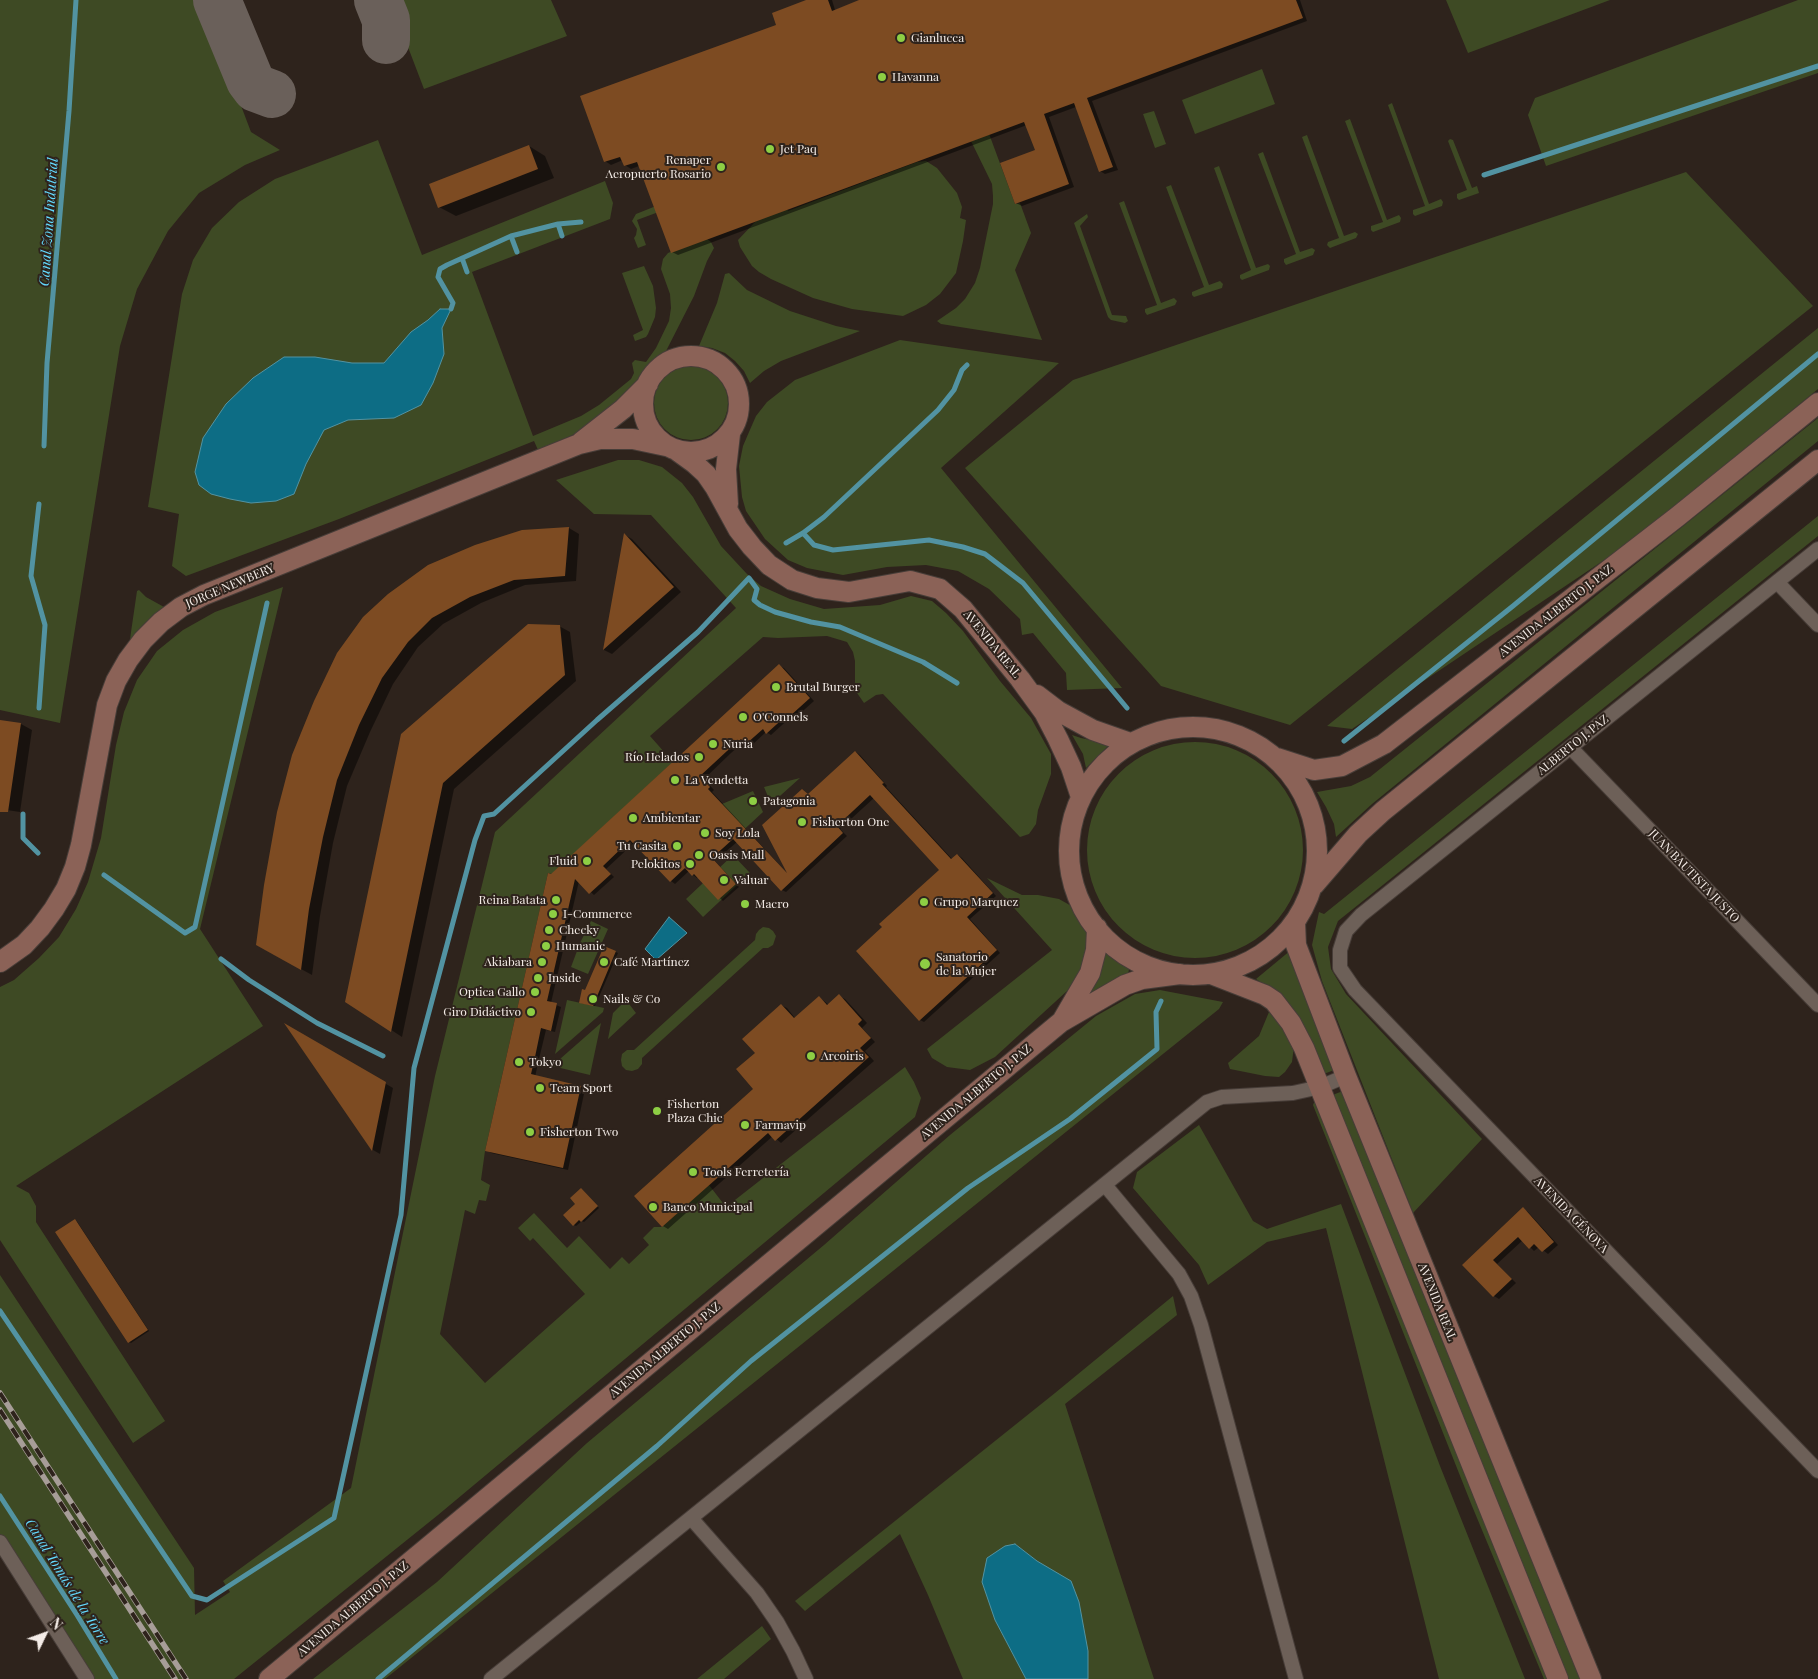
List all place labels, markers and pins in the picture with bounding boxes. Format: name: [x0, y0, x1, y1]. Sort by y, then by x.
place label: Gianlucca: [911, 31, 964, 45]
marker: Gianlucca: [895, 32, 907, 44]
place label: Havanna: [892, 70, 939, 84]
marker: Havanna: [876, 71, 888, 83]
place label: Jet Paq: [780, 142, 817, 156]
marker: Jet Paq: [764, 143, 776, 155]
place label: Renaper Aeropuerto Rosario: [605, 153, 711, 181]
marker: Renaper Aeropuerto Rosario: [715, 161, 727, 173]
place label: Brutal Burger: [786, 680, 860, 694]
marker: Brutal Burger: [770, 681, 782, 693]
place label: O'Connels: [753, 710, 808, 724]
marker: O'Connels: [737, 711, 749, 723]
place label: Nuria: [723, 737, 753, 751]
marker: Nuria: [707, 738, 719, 750]
place label: Río Helados: [625, 750, 689, 764]
marker: Río Helados: [693, 751, 705, 763]
place label: La Vendetta: [685, 773, 748, 787]
marker: La Vendetta: [669, 774, 681, 786]
place label: Patagonia: [763, 794, 816, 808]
marker: Patagonia: [747, 795, 759, 807]
place label: Ambientar: [643, 811, 700, 825]
marker: Ambientar: [627, 812, 639, 824]
place label: Fisherton One: [812, 815, 889, 829]
marker: Fisherton One: [796, 816, 808, 828]
place label: Soy Lola: [715, 826, 760, 840]
marker: Soy Lola: [699, 827, 711, 839]
place label: Tu Casita: [617, 839, 667, 853]
marker: Tu Casita: [671, 840, 683, 852]
place label: Oasis Mall: [709, 848, 764, 862]
marker: Oasis Mall: [693, 849, 705, 861]
place label: Fluid: [549, 854, 577, 868]
marker: Fluid: [581, 855, 593, 867]
place label: Pelokitos: [631, 857, 680, 871]
marker: Pelokitos: [684, 858, 696, 870]
place label: Valuar: [734, 873, 769, 887]
marker: Valuar: [718, 874, 730, 886]
place label: Reina Batata: [479, 893, 546, 907]
marker: Reina Batata: [550, 894, 562, 906]
place label: Grupo Marquez: [934, 895, 1018, 909]
marker: Grupo Marquez: [918, 896, 930, 908]
place label: Macro: [755, 897, 789, 911]
marker: Macro: [739, 898, 751, 910]
place label: I-Commerce: [563, 907, 632, 921]
marker: I-Commerce: [547, 908, 559, 920]
place label: Checky: [559, 923, 599, 937]
marker: Checky: [543, 924, 555, 936]
place label: Humanic: [556, 939, 605, 953]
marker: Humanic: [540, 940, 552, 952]
place label: Sanatorio de la Mujer: [936, 950, 996, 978]
place label: Akiabara: [484, 955, 532, 969]
place label: Café Martínez: [614, 955, 689, 969]
marker: Akiabara: [536, 956, 548, 968]
marker: Café Martínez: [598, 956, 610, 968]
marker: Sanatorio de la Mujer: [918, 957, 932, 971]
place label: Inside: [548, 971, 581, 985]
marker: Inside: [532, 972, 544, 984]
place label: Optica Gallo: [459, 985, 525, 999]
marker: Optica Gallo: [529, 986, 541, 998]
place label: Nails & Co: [603, 992, 660, 1006]
marker: Nails & Co: [587, 993, 599, 1005]
place label: Giro Didáctivo: [443, 1005, 521, 1019]
marker: Giro Didáctivo: [525, 1006, 537, 1018]
place label: Arcoiris: [821, 1049, 864, 1063]
marker: Arcoiris: [805, 1050, 817, 1062]
place label: Tokyo: [529, 1055, 562, 1069]
marker: Tokyo: [513, 1056, 525, 1068]
place label: Team Sport: [550, 1081, 612, 1095]
marker: Team Sport: [534, 1082, 546, 1094]
place label: Fisherton Plaza Chic: [667, 1097, 723, 1125]
marker: Fisherton Plaza Chic: [651, 1105, 663, 1117]
place label: Farmavip: [755, 1118, 806, 1132]
marker: Farmavip: [739, 1119, 751, 1131]
place label: Fisherton Two: [540, 1125, 618, 1139]
marker: Fisherton Two: [524, 1126, 536, 1138]
place label: Tools Ferretería: [703, 1165, 789, 1179]
marker: Tools Ferretería: [687, 1166, 699, 1178]
place label: Banco Municipal: [663, 1200, 753, 1214]
marker: Banco Municipal: [647, 1201, 659, 1213]

